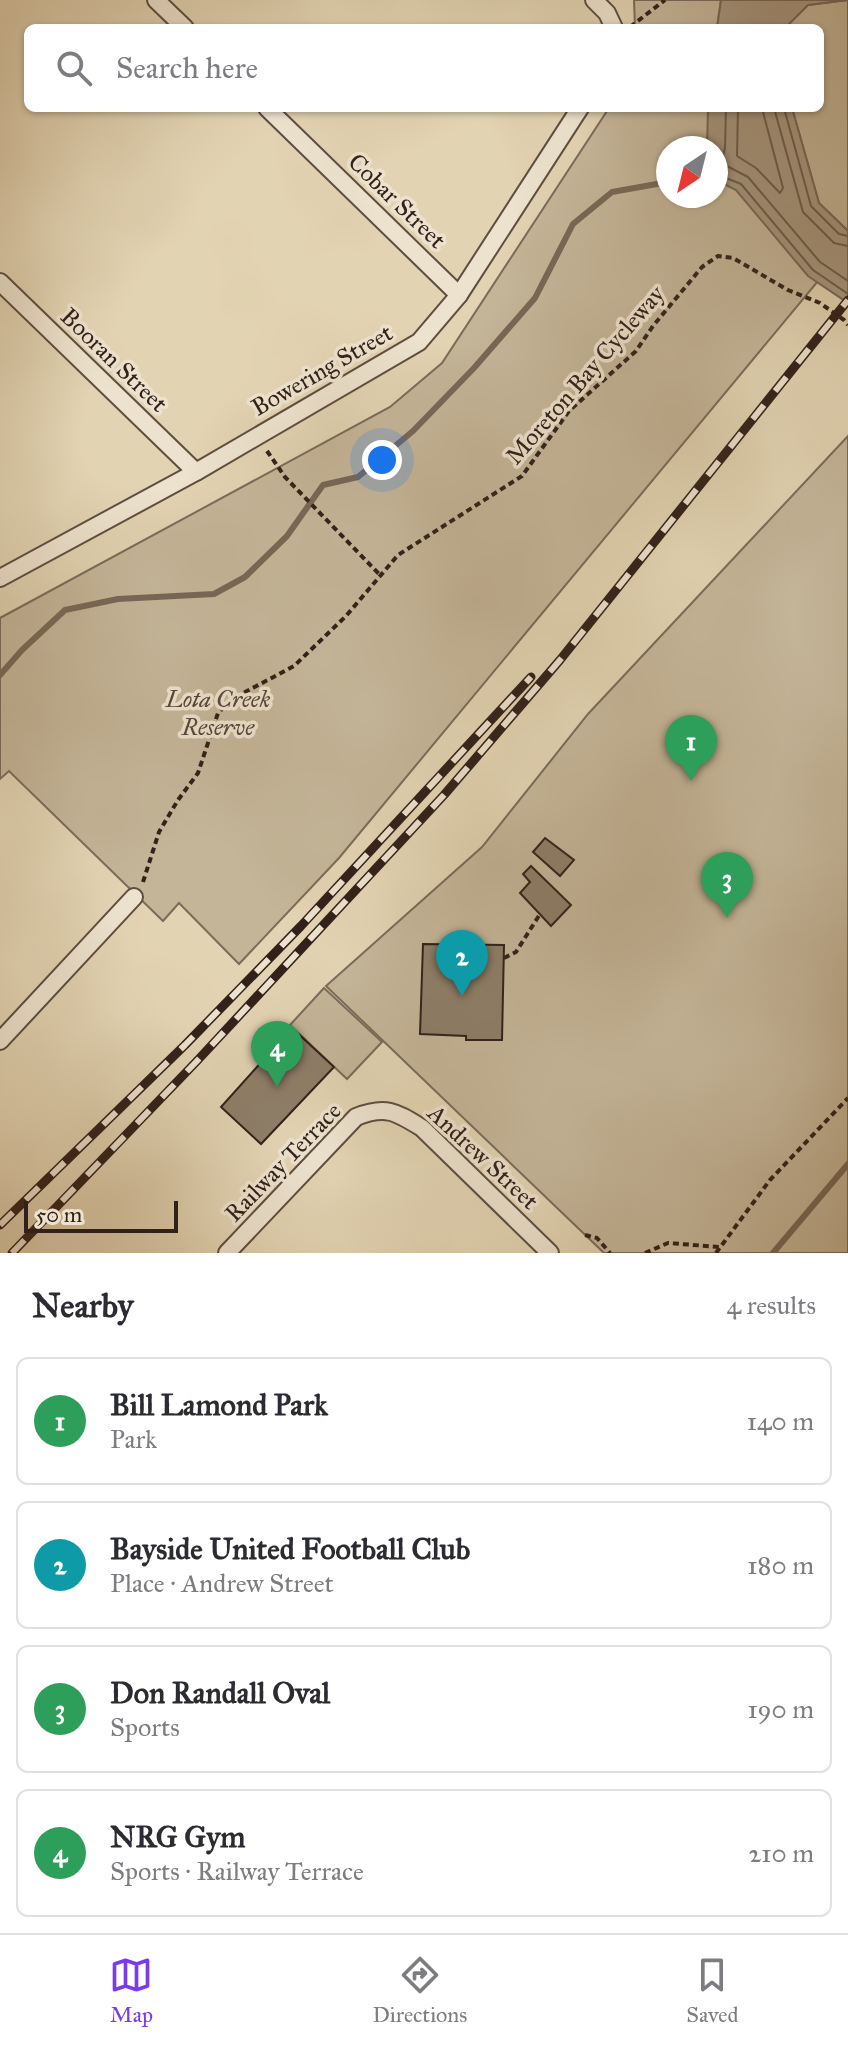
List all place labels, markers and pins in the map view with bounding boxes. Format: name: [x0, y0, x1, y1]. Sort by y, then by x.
pin: 1: [665, 715, 717, 781]
pin: 3: [701, 852, 753, 918]
pin: 2: [436, 930, 488, 996]
pin: 4: [251, 1021, 303, 1087]

